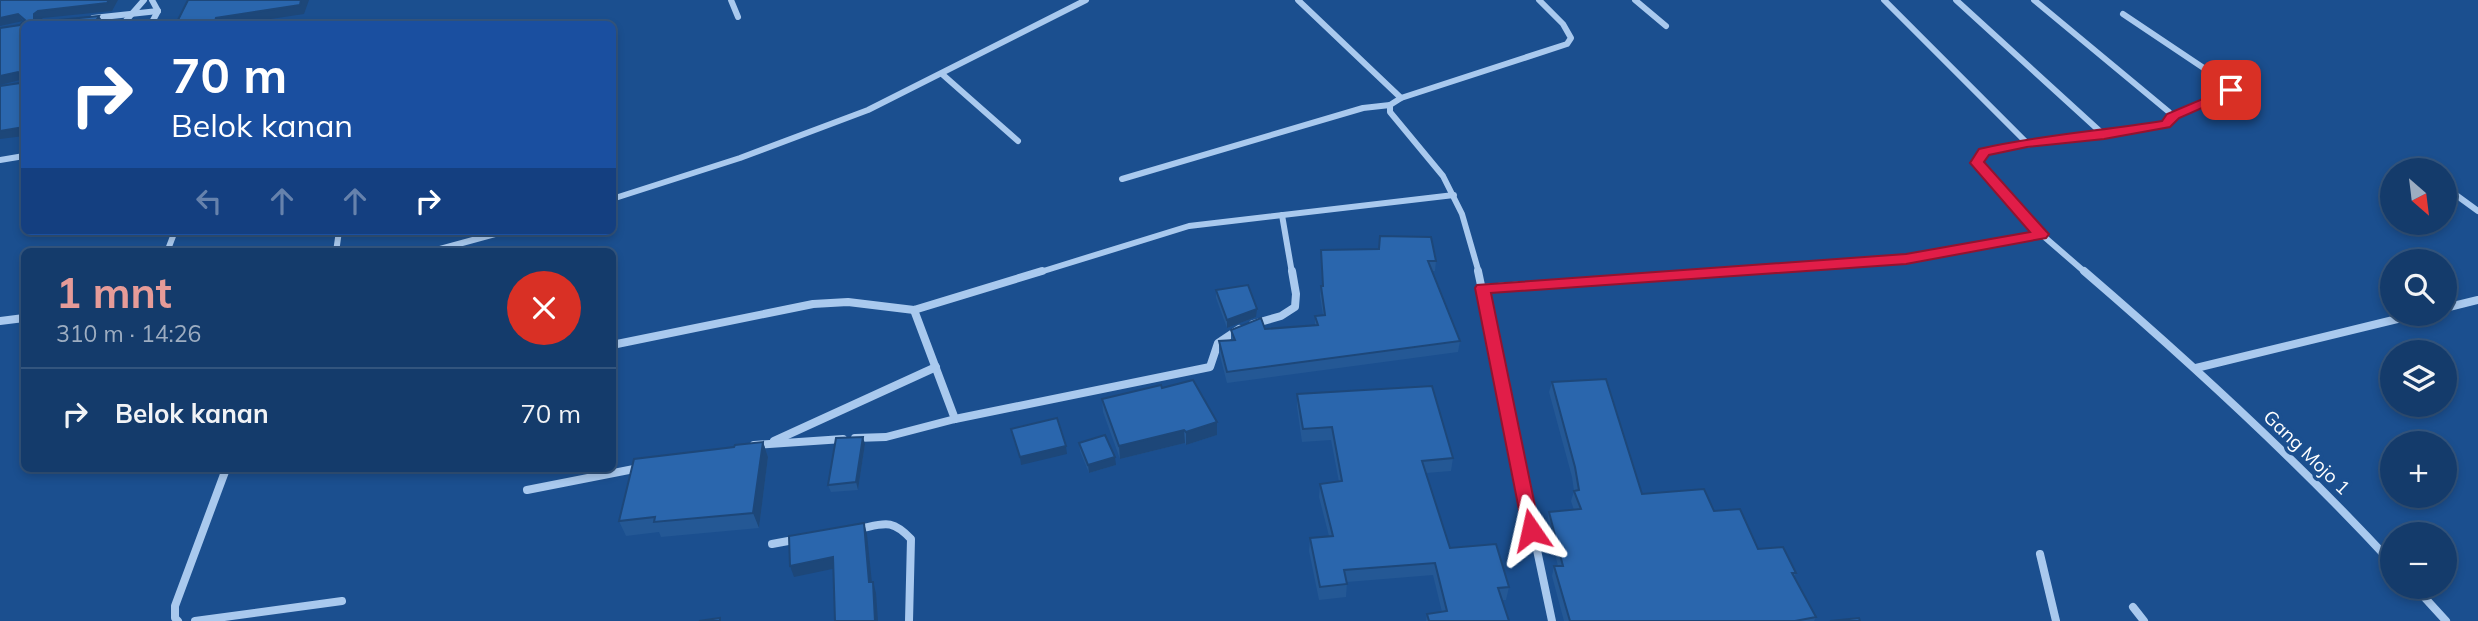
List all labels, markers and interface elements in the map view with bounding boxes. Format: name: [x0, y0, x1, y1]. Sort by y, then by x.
text: 70 m: [171, 44, 287, 105]
icon: right: [56, 49, 147, 140]
pin: [2201, 60, 2261, 120]
icon: arrive: [2212, 71, 2250, 109]
text: Belok kanan: [171, 105, 353, 145]
north arrow: [2380, 158, 2457, 234]
map controls: [2380, 158, 2457, 599]
icon: left: [190, 182, 228, 220]
icon: ahead: [263, 182, 301, 220]
icon: ahead: [336, 182, 374, 220]
icon: right: [409, 182, 447, 220]
button: search: [2380, 249, 2457, 326]
text: 1 mnt: [56, 266, 172, 319]
button: close: [507, 271, 581, 345]
text: 310 m · 14:26: [56, 319, 201, 348]
button: layers: [2380, 340, 2457, 417]
icon: right: [56, 395, 94, 433]
text: Belok kanan: [115, 397, 269, 430]
text: 70 m: [520, 397, 581, 430]
street label: Gang Mojo 1: [2258, 405, 2356, 499]
button: +: [2380, 431, 2457, 508]
position arrow: [1494, 493, 1568, 567]
button: −: [2380, 522, 2457, 599]

